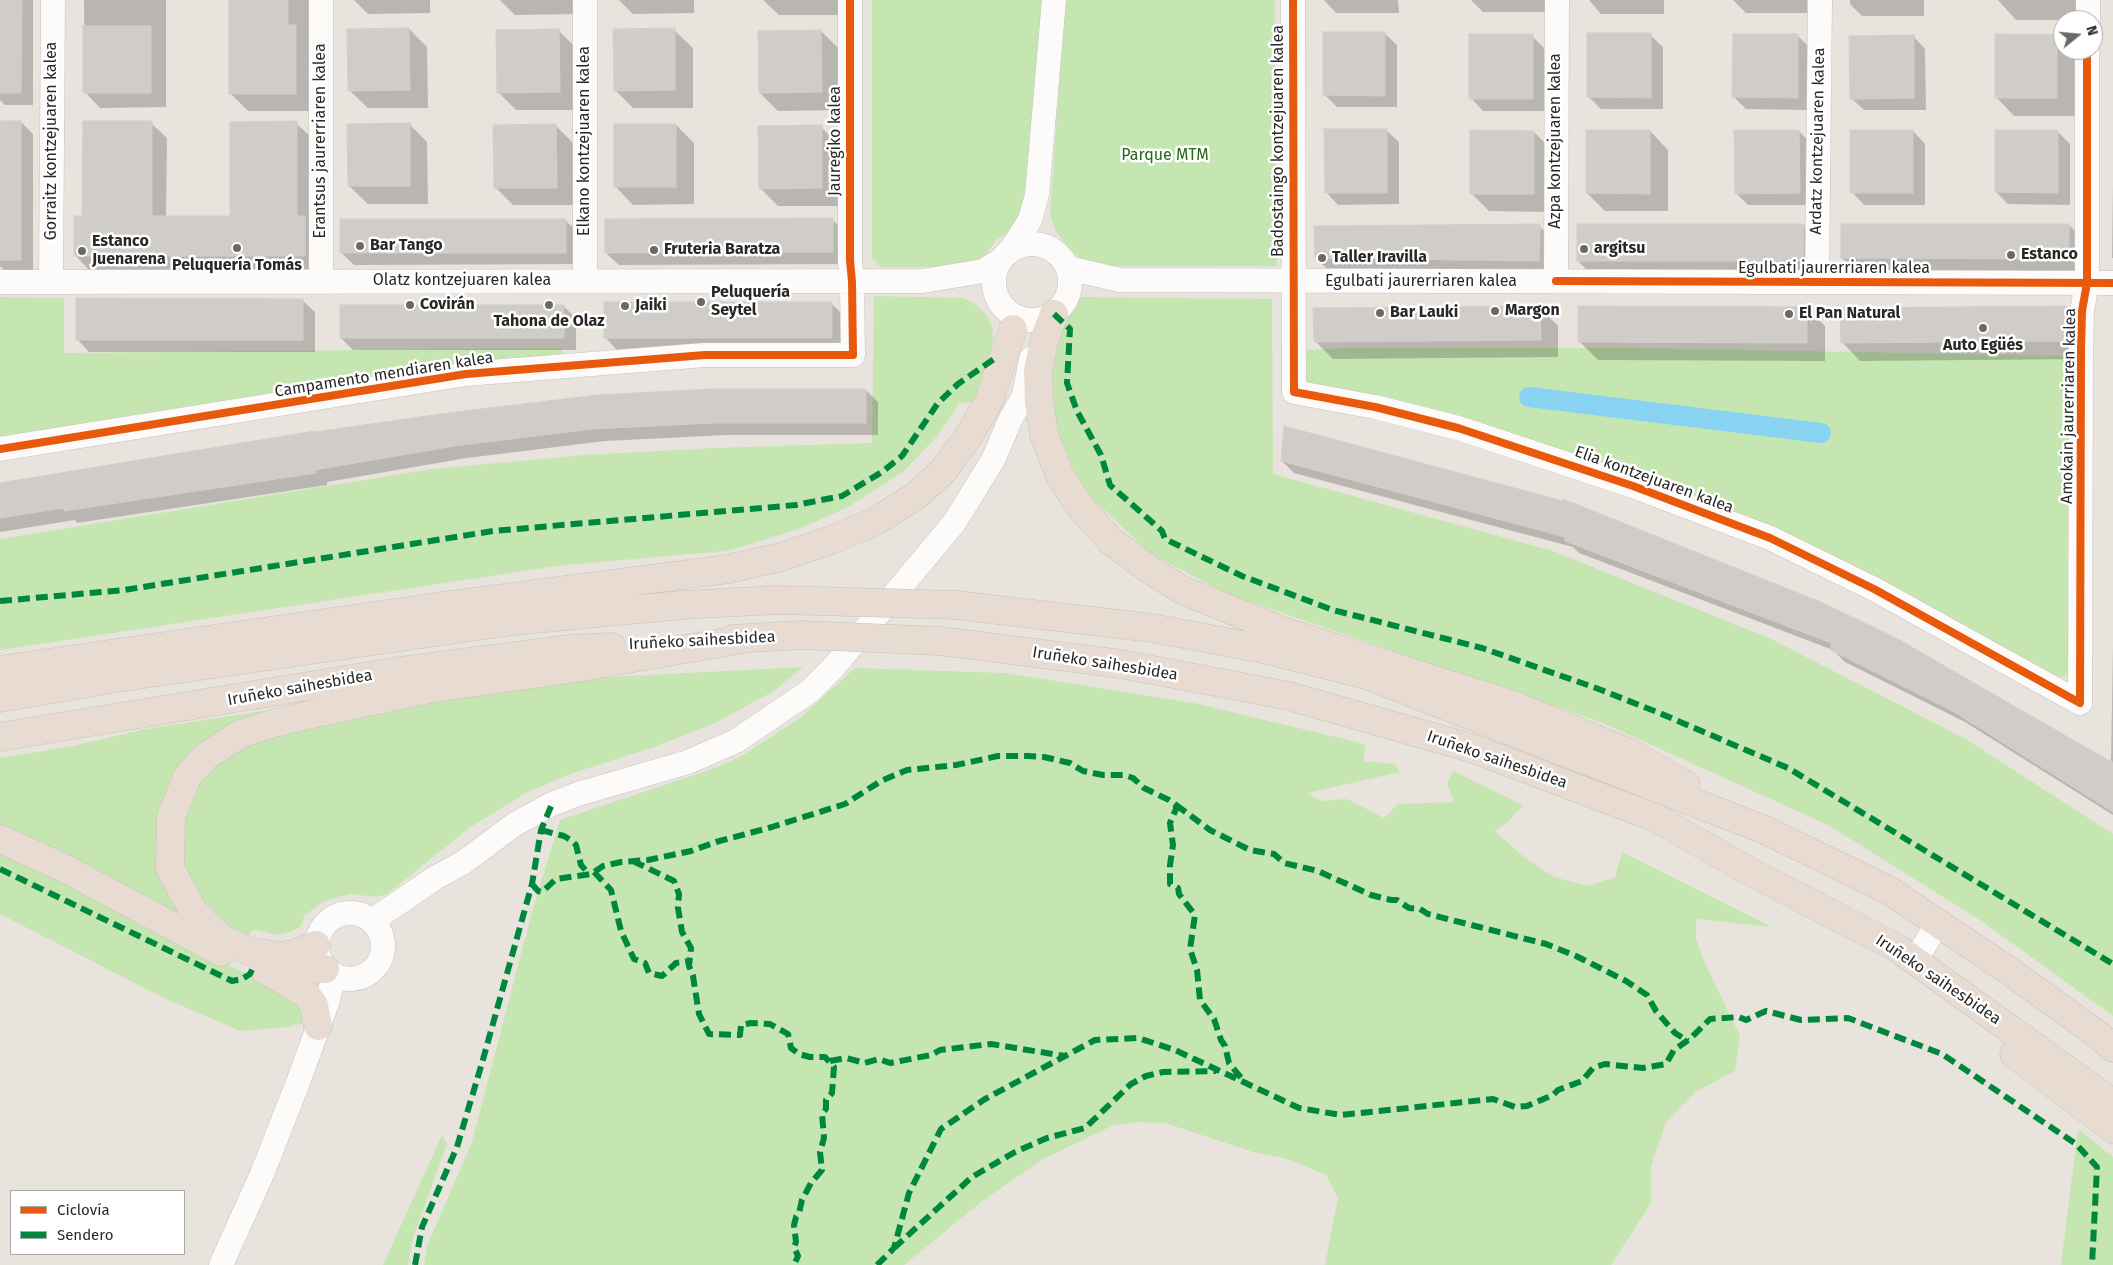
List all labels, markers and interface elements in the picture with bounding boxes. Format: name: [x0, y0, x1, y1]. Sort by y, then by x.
north arrow: [2053, 10, 2103, 60]
text: N: [2082, 24, 2101, 38]
street label: Badostaingo kontzejuaren kalea: [1269, 25, 1289, 257]
street label: Gorraitz kontzejuaren kalea: [42, 42, 62, 240]
street label: Erantsus jaurerriaren kalea: [311, 43, 331, 239]
street label: Elkano kontzejuaren kalea: [575, 46, 595, 236]
street label: Ardatz kontzejuaren kalea: [1807, 47, 1829, 235]
street label: Azpa kontzejuaren kalea: [1546, 53, 1566, 229]
street label: Jauregiko kalea: [826, 86, 846, 196]
park label: Parque MTM: [1121, 146, 1209, 166]
place label: Estanco Juenarena: [92, 232, 166, 270]
place label: Bar Tango: [370, 236, 442, 256]
place label: argitsu: [1594, 239, 1645, 259]
marker: Bar Tango: [354, 240, 366, 252]
place label: Fruteria Baratza: [664, 240, 780, 260]
marker: Peluquería Tomás: [231, 242, 243, 254]
marker: argitsu: [1578, 243, 1590, 255]
marker: Fruteria Baratza: [648, 244, 660, 256]
marker: Estanco Juenarena: [76, 245, 88, 257]
place label: Estanco: [2021, 245, 2078, 265]
place label: Taller Iravilla: [1332, 248, 1427, 268]
marker: Estanco: [2005, 249, 2017, 261]
marker: Taller Iravilla: [1316, 252, 1328, 264]
place label: Peluquería Tomás: [172, 256, 302, 276]
street label: Egulbati jaurerriaren kalea: [1738, 259, 1930, 279]
street label: Olatz kontzejuaren kalea: [373, 271, 551, 291]
street label: Egulbati jaurerriaren kalea: [1325, 272, 1517, 292]
place label: Peluquería Seytel: [711, 283, 790, 321]
place label: Covirán: [420, 295, 475, 315]
place label: Jaiki: [635, 296, 667, 316]
marker: Peluquería Seytel: [695, 296, 707, 308]
marker: Covirán: [404, 299, 416, 311]
marker: Tahona de Olaz: [543, 299, 555, 311]
marker: Jaiki: [619, 300, 631, 312]
place label: Margon: [1505, 301, 1560, 321]
place label: Bar Lauki: [1390, 303, 1458, 323]
place label: El Pan Natural: [1799, 304, 1900, 324]
marker: Margon: [1489, 305, 1501, 317]
marker: Bar Lauki: [1374, 307, 1386, 319]
marker: El Pan Natural: [1783, 308, 1795, 320]
street label: Amokain jaurerriaren kalea: [2058, 308, 2080, 504]
place label: Tahona de Olaz: [493, 312, 605, 332]
marker: Auto Egüés: [1977, 322, 1989, 334]
place label: Auto Egüés: [1943, 336, 2023, 356]
street label: Campamento mendiaren kalea: [273, 348, 495, 402]
street label: Elia kontzejuaren kalea: [1572, 442, 1736, 518]
street label: Iruñeko saihesbidea: [628, 628, 776, 654]
street label: Iruñeko saihesbidea: [1031, 643, 1179, 685]
street label: Iruñeko saihesbidea: [226, 666, 374, 710]
street label: Iruñeko saihesbidea: [1424, 727, 1570, 793]
street label: Iruñeko saihesbidea: [1872, 931, 2004, 1029]
legend: [10, 1190, 185, 1255]
text: Ciclovía: [57, 1201, 110, 1219]
text: Sendero: [57, 1226, 113, 1244]

